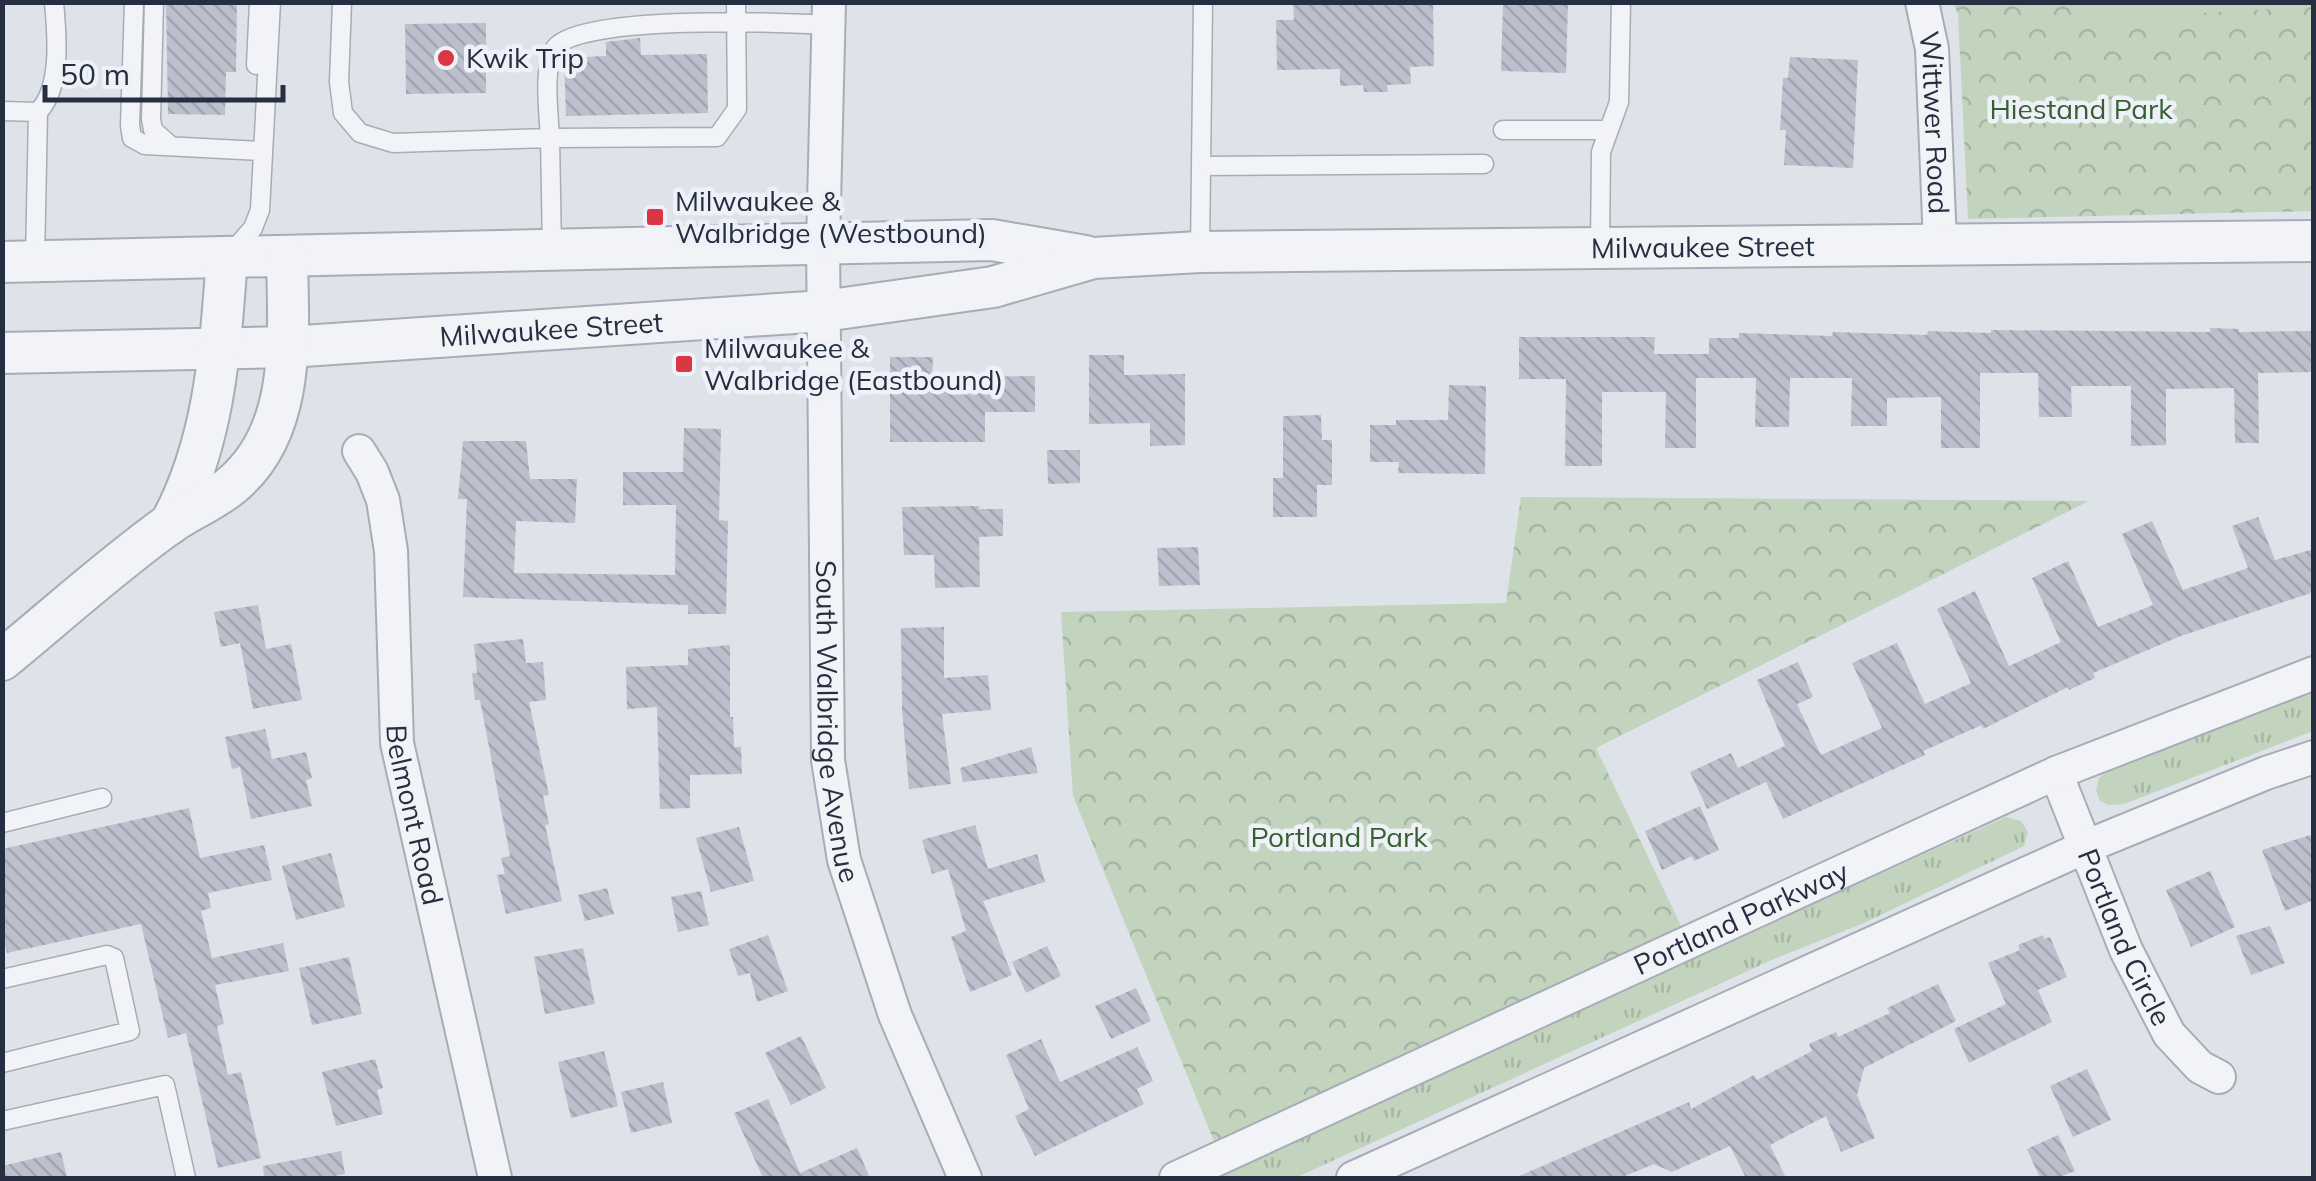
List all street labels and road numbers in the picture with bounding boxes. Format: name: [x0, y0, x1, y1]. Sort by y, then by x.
street label: Wittwer Road: [1912, 28, 1957, 215]
street label: Milwaukee Street: [1591, 228, 1815, 265]
street label: Milwaukee Street: [439, 304, 664, 354]
street label: South Walbridge Avenue: [809, 560, 868, 887]
street label: Belmont Road: [379, 724, 451, 908]
street label: Portland Circle: [2071, 844, 2180, 1031]
street label: Portland Parkway: [1628, 853, 1854, 982]

